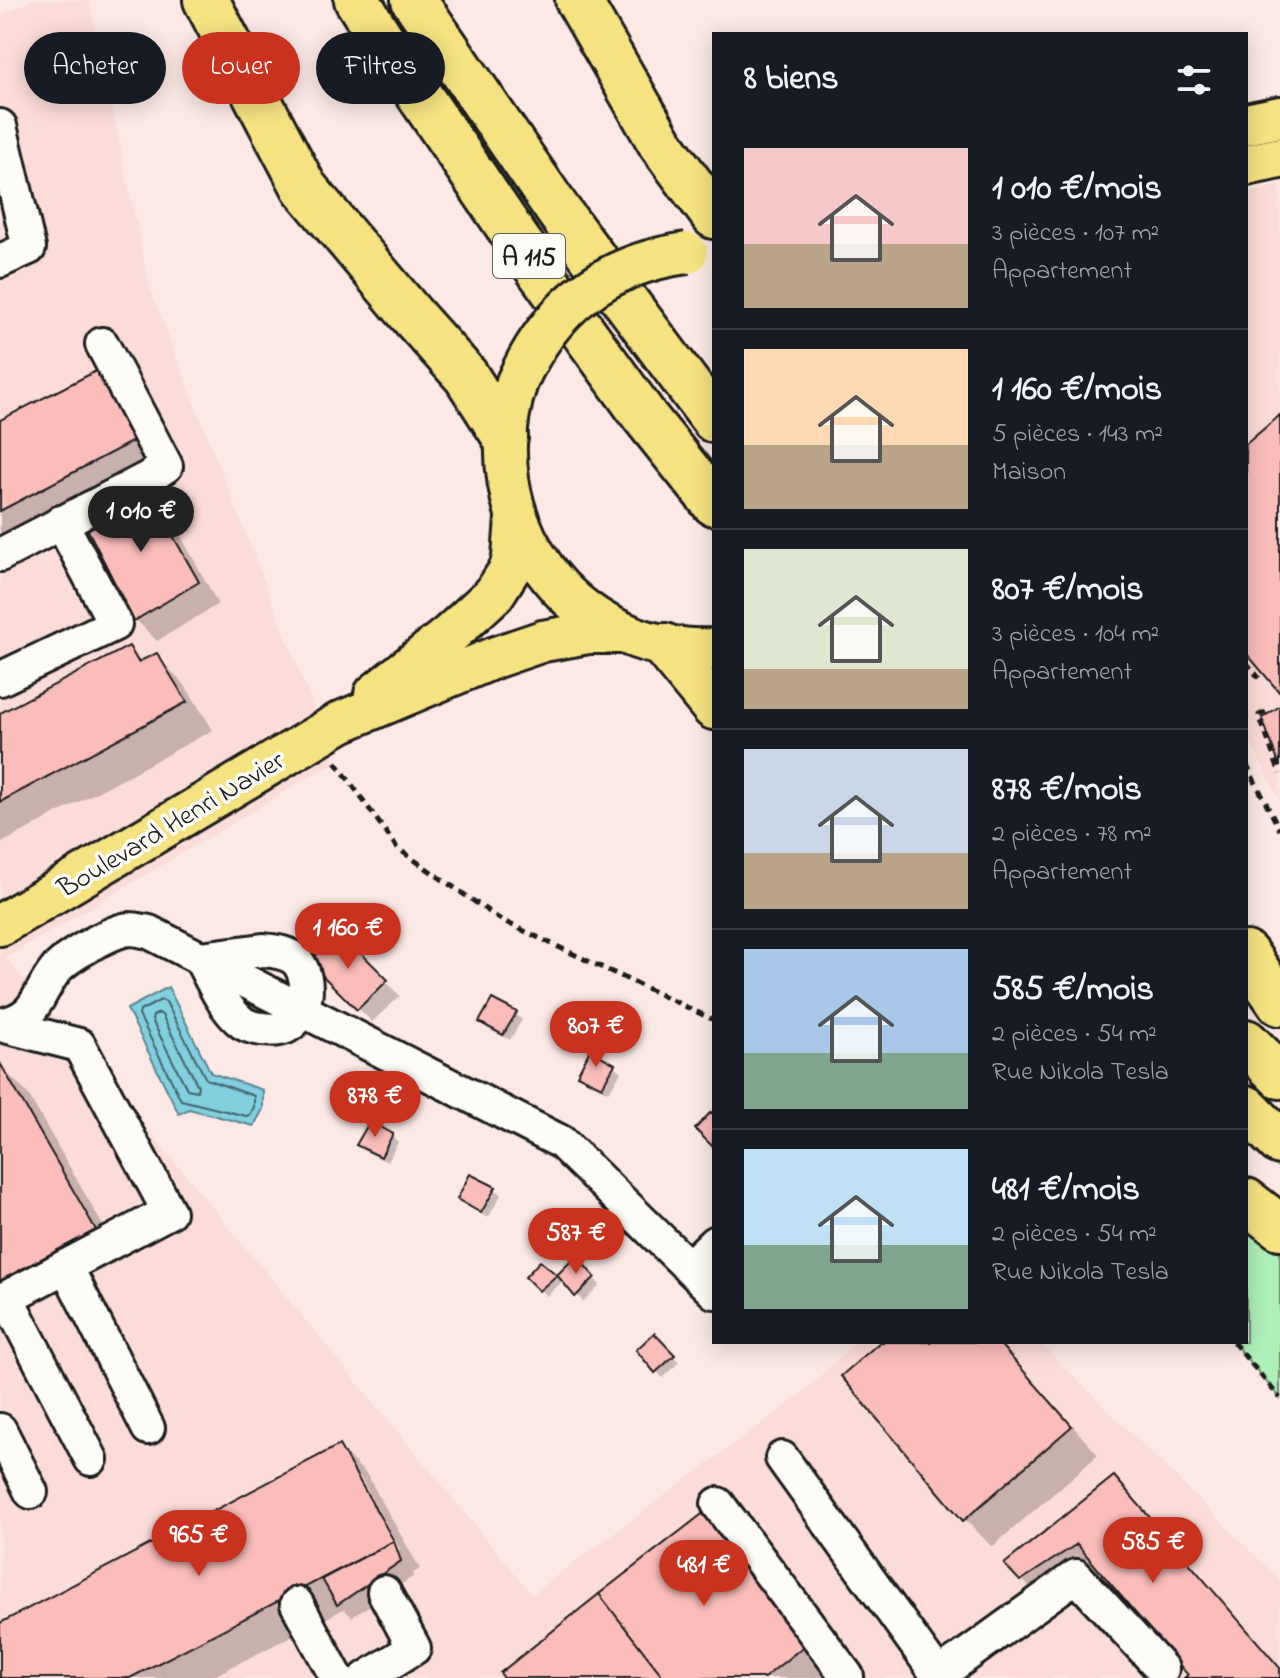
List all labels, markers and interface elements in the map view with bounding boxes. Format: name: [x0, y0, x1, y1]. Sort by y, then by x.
chip: Acheter: [24, 32, 166, 104]
chip: Louer: [182, 32, 300, 104]
chip: Filtres: [316, 32, 445, 104]
text: 8 biens: [744, 55, 839, 105]
icon: filters: [1172, 58, 1216, 102]
text: 1 010 €/mois: [992, 165, 1162, 215]
icon: home: [808, 180, 904, 276]
text: 3 pièces · 107 m²: [992, 215, 1159, 253]
road number: A 115: [493, 234, 565, 278]
text: Appartement: [992, 253, 1132, 291]
text: 1 160 €/mois: [992, 366, 1162, 416]
icon: home: [808, 381, 904, 477]
text: 5 pièces · 143 m²: [992, 416, 1163, 454]
text: Maison: [992, 454, 1066, 492]
pin: 1 010 €: [67, 486, 215, 554]
text: 1 010 €: [106, 493, 176, 531]
text: 807 €/mois: [992, 566, 1144, 616]
icon: home: [808, 581, 904, 677]
text: 3 pièces · 104 m²: [992, 616, 1159, 654]
text: Appartement: [992, 654, 1132, 692]
street label: Boulevard Henri Navier: [50, 742, 293, 911]
text: 878 €/mois: [992, 766, 1142, 816]
icon: home: [808, 781, 904, 877]
text: 2 pièces · 78 m²: [992, 816, 1152, 854]
text: Appartement: [992, 854, 1132, 892]
pin: 1 160 €: [274, 903, 422, 971]
text: 1 160 €: [313, 910, 383, 948]
text: 585 €/mois: [992, 966, 1154, 1016]
icon: home: [808, 981, 904, 1077]
pin: 807 €: [540, 1001, 652, 1069]
text: 807 €: [568, 1008, 624, 1046]
text: 2 pièces · 54 m²: [992, 1016, 1157, 1054]
text: Rue Nikola Tesla: [992, 1054, 1169, 1092]
pin: 878 €: [319, 1071, 431, 1139]
text: 878 €: [348, 1078, 402, 1116]
text: 481 €/mois: [992, 1166, 1140, 1216]
icon: home: [808, 1181, 904, 1277]
pin: 587 €: [520, 1208, 632, 1276]
text: 587 €: [546, 1215, 606, 1253]
text: 2 pièces · 54 m²: [992, 1216, 1157, 1254]
text: Rue Nikola Tesla: [992, 1254, 1169, 1292]
pin: 965 €: [143, 1510, 255, 1578]
text: 965 €: [170, 1517, 228, 1555]
pin: 585 €: [1097, 1517, 1209, 1585]
text: 585 €: [1121, 1524, 1185, 1562]
pin: 481 €: [648, 1540, 760, 1608]
text: 481 €: [677, 1547, 731, 1585]

